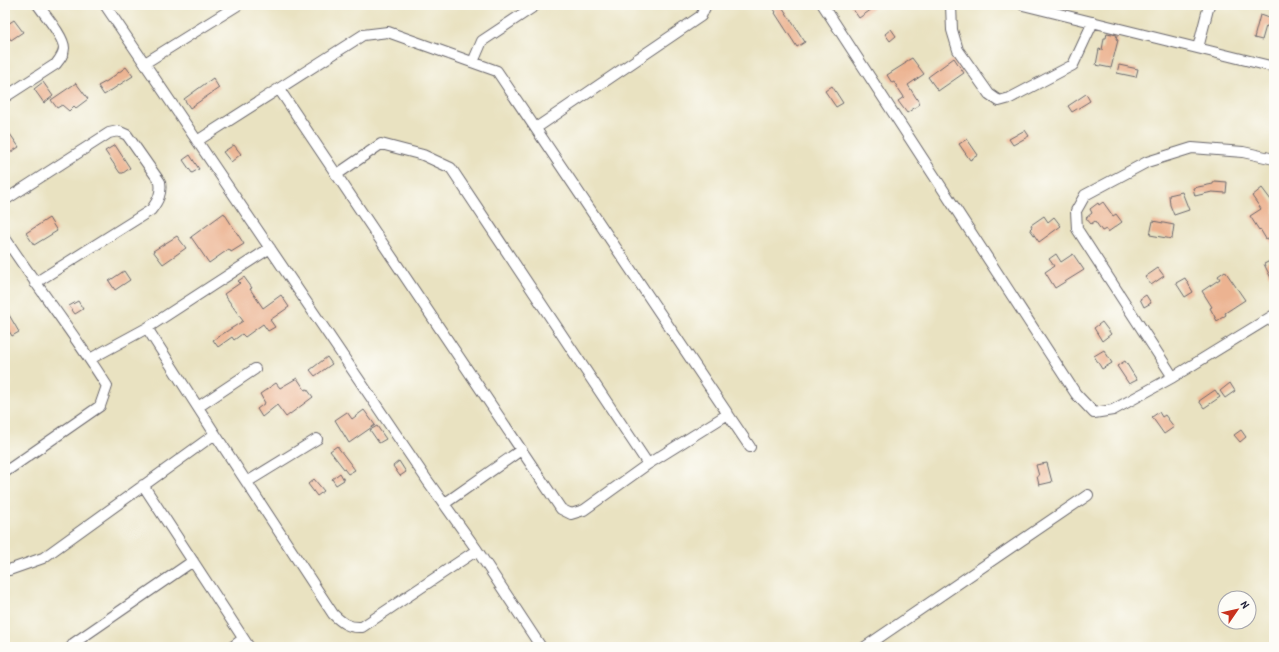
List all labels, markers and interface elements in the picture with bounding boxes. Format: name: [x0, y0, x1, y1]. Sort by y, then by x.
north arrow: [1217, 590, 1257, 630]
text: N: [1238, 598, 1253, 611]

